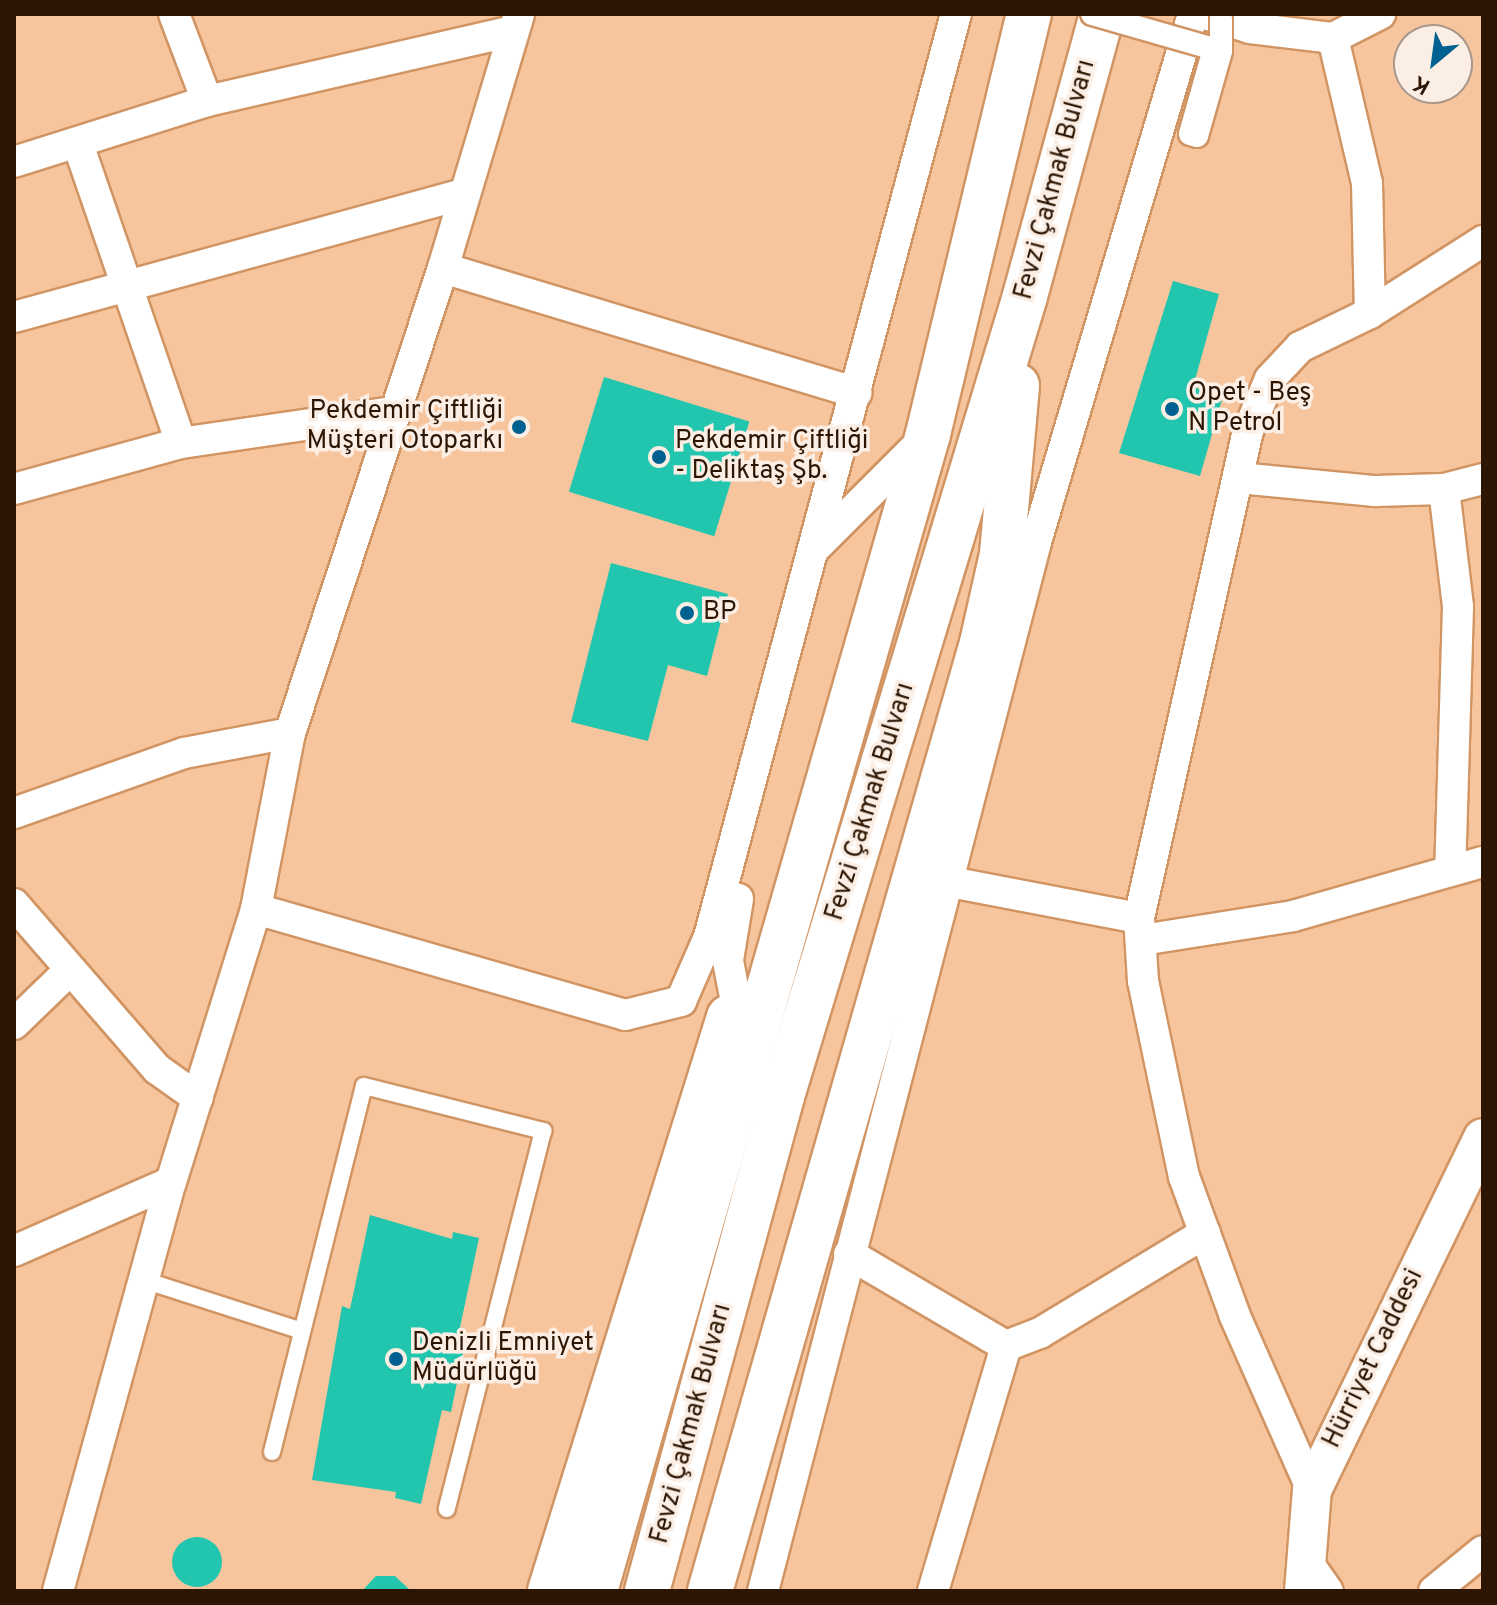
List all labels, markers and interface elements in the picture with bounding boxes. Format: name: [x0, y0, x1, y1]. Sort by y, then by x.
north arrow: [1393, 24, 1473, 104]
street label: Fevzi Çakmak Bulvarı: [1009, 57, 1103, 303]
text: K: [1409, 68, 1435, 99]
place label: Opet - Beş N Petrol: [1188, 378, 1312, 440]
place label: Pekdemir Çiftliği Müşteri Otoparkı: [306, 396, 503, 458]
marker: Opet - Beş N Petrol: [1163, 400, 1181, 418]
marker: Pekdemir Çiftliği Müşteri Otoparkı: [510, 418, 528, 436]
place label: Pekdemir Çiftliği - Deliktaş Şb.: [675, 426, 868, 488]
marker: Pekdemir Çiftliği - Deliktaş Şb.: [650, 448, 668, 466]
place label: BP: [703, 597, 736, 629]
marker: BP: [678, 604, 696, 622]
street label: Fevzi Çakmak Bulvarı: [820, 679, 922, 925]
street label: Hürriyet Caddesi: [1317, 1264, 1431, 1454]
street label: Fevzi Çakmak Bulvarı: [645, 1301, 739, 1547]
place label: Denizli Emniyet Müdürlüğü: [412, 1328, 594, 1390]
marker: Denizli Emniyet Müdürlüğü: [387, 1350, 405, 1368]

